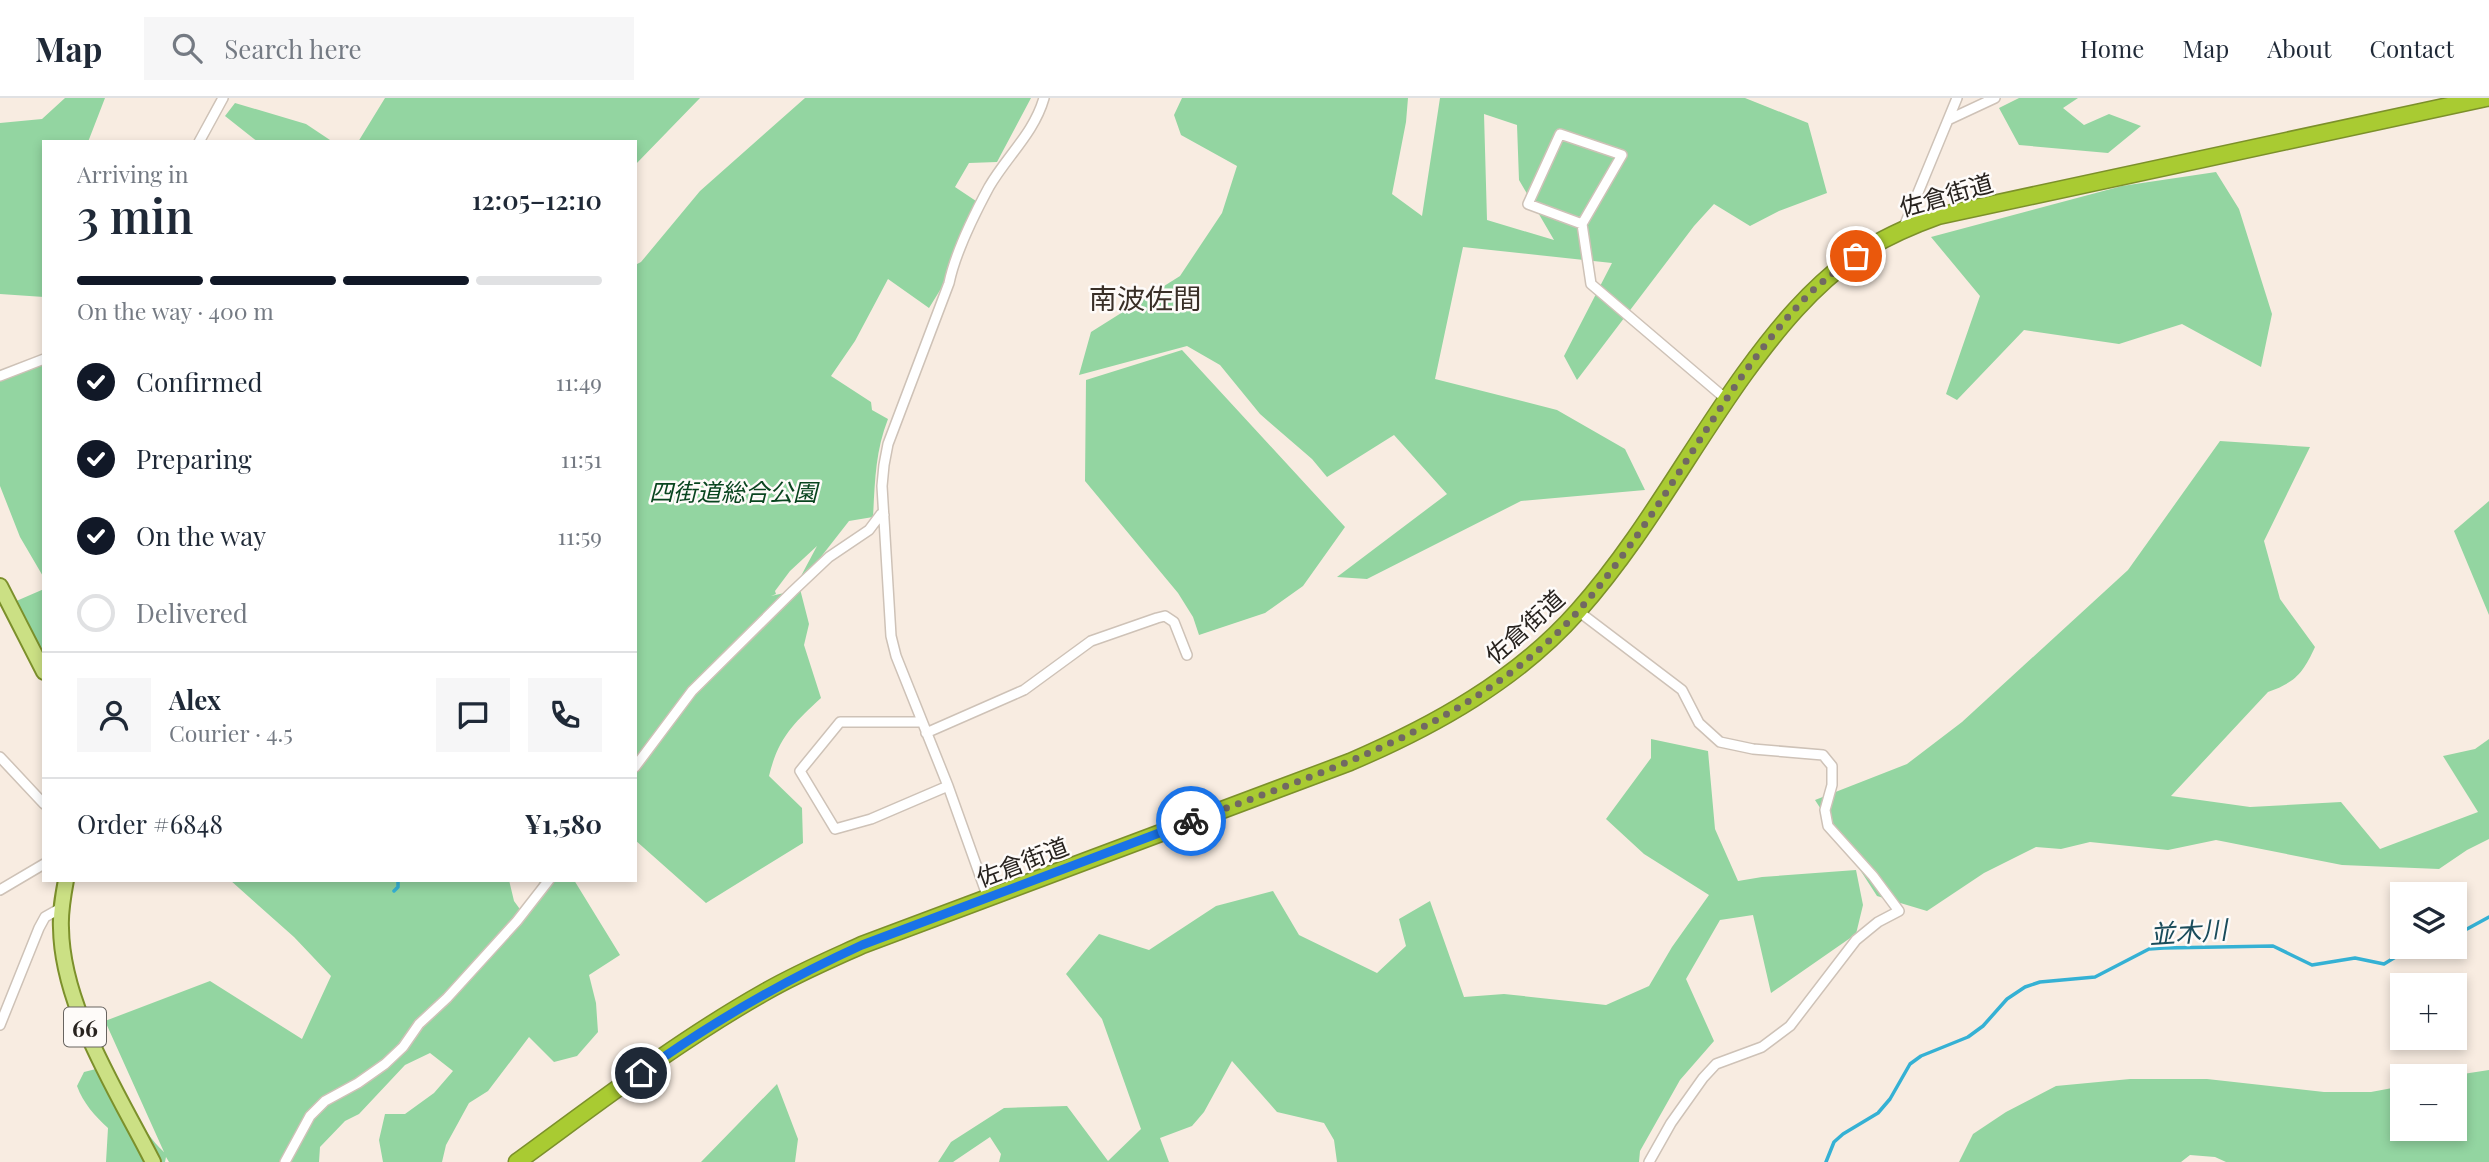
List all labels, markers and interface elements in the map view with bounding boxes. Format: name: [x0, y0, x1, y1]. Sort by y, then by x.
search box: [144, 17, 634, 80]
text: Map: [35, 26, 102, 70]
icon: search: [168, 29, 206, 67]
text: Search here: [224, 31, 362, 66]
text: Home: [2080, 32, 2144, 64]
text: Map: [2182, 32, 2229, 64]
text: About: [2267, 32, 2331, 64]
text: Contact: [2369, 32, 2454, 64]
text: Arriving in: [77, 158, 189, 189]
street label: 佐倉街道: [1895, 165, 1997, 223]
text: 12:05–12:10: [472, 182, 602, 217]
text: 3 min: [77, 184, 193, 246]
pin: [1826, 226, 1886, 286]
icon: bag: [1837, 237, 1875, 275]
district label: 南波佐間: [1089, 279, 1201, 316]
text: On the way · 400 m: [77, 295, 274, 326]
icon: check: [77, 363, 115, 401]
text: Confirmed: [136, 364, 263, 399]
text: 11:49: [556, 366, 602, 397]
icon: check: [77, 440, 115, 478]
text: Preparing: [136, 441, 252, 476]
text: 11:51: [561, 443, 602, 474]
park label: 四街道総合公園: [649, 475, 820, 507]
icon: check: [77, 517, 115, 555]
text: On the way: [136, 518, 266, 553]
text: 11:59: [558, 520, 602, 551]
street label: 佐倉街道: [1478, 582, 1570, 670]
text: Delivered: [136, 595, 248, 630]
button: person: [77, 678, 151, 752]
button: chat: [436, 678, 510, 752]
button: phone: [528, 678, 602, 752]
text: Alex: [169, 682, 221, 717]
text: Courier · 4.5: [169, 717, 293, 748]
courier: [1156, 786, 1226, 856]
icon: bike: [1172, 802, 1210, 840]
text: Order #6848: [77, 806, 223, 841]
text: ¥1,580: [524, 806, 602, 841]
street label: 佐倉街道: [971, 829, 1073, 893]
map controls: [2390, 882, 2467, 1141]
button: layers: [2390, 882, 2467, 959]
water label: 並木川: [2148, 911, 2231, 951]
button: +: [2390, 973, 2467, 1050]
road number: 66: [64, 1008, 106, 1046]
pin: [611, 1043, 671, 1103]
icon: home: [622, 1054, 660, 1092]
button: −: [2390, 1064, 2467, 1141]

